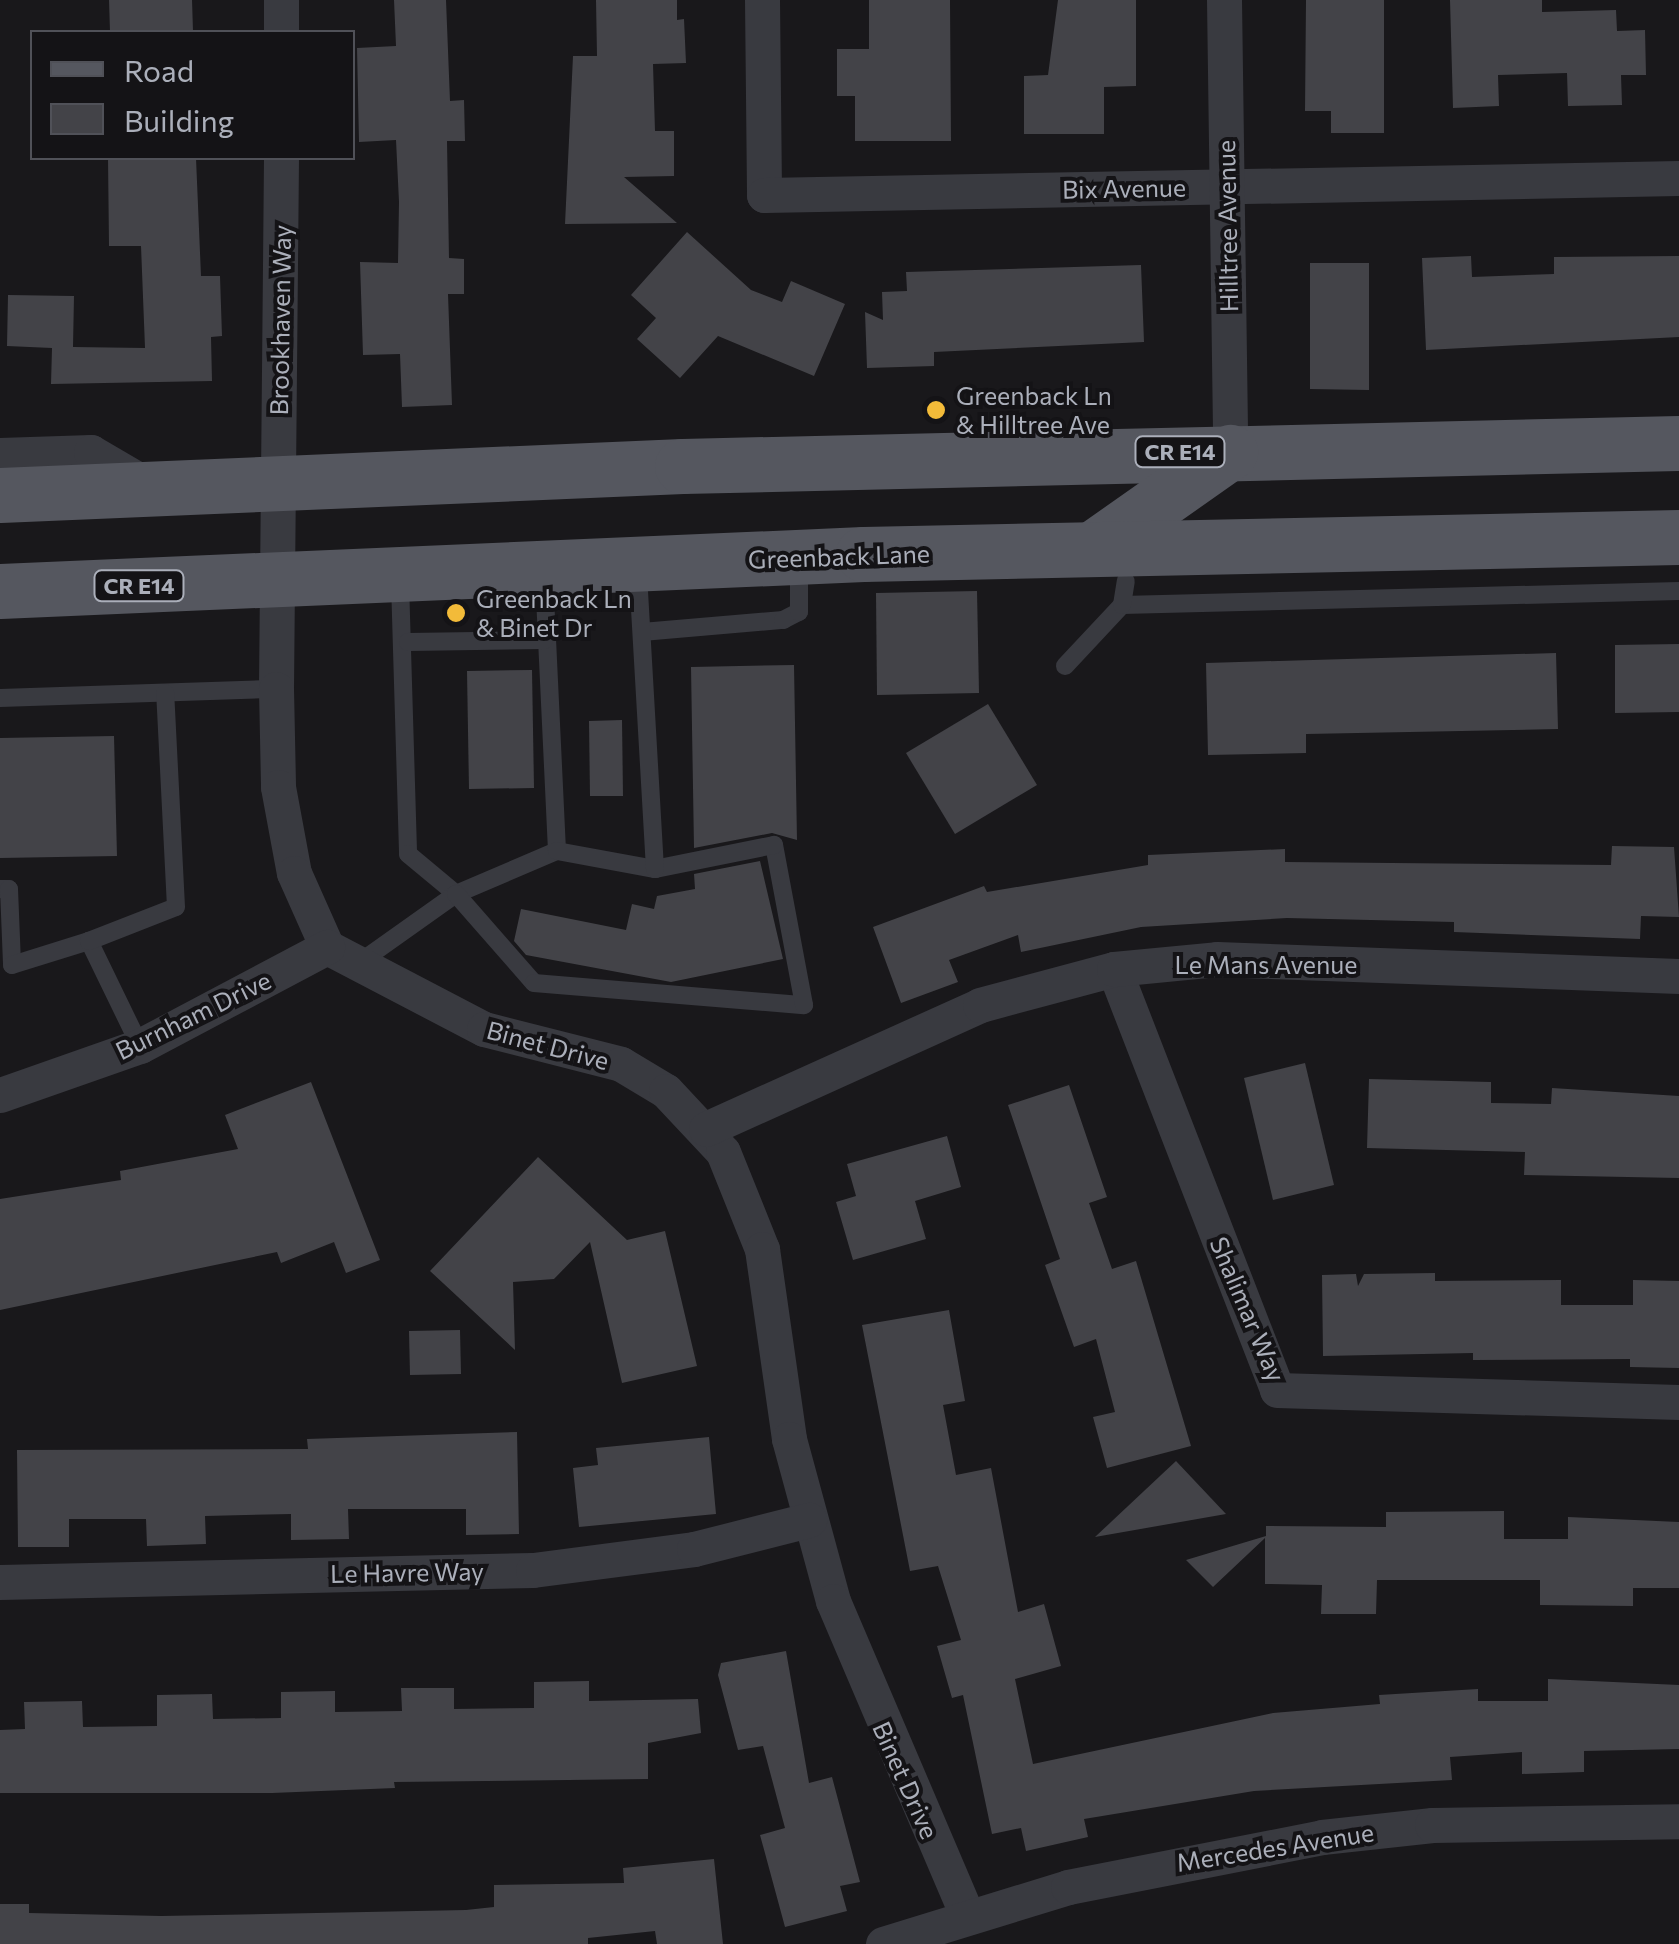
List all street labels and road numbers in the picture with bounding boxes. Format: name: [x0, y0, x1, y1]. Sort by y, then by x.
street label: Hilltree Avenue: [1210, 140, 1244, 312]
street label: Bix Avenue: [1062, 172, 1186, 204]
street label: Brookhaven Way: [263, 224, 297, 416]
road number: CR E14: [1132, 435, 1228, 469]
street label: Greenback Lane: [748, 538, 930, 574]
road number: CR E14: [92, 569, 186, 603]
street label: Le Mans Avenue: [1175, 949, 1357, 979]
street label: Burnham Drive: [111, 965, 275, 1065]
street label: Binet Drive: [484, 1014, 612, 1076]
street label: Shalimar Way: [1204, 1232, 1292, 1386]
street label: Le Havre Way: [330, 1556, 484, 1588]
street label: Binet Drive: [867, 1717, 945, 1843]
street label: Mercedes Avenue: [1174, 1817, 1376, 1877]

